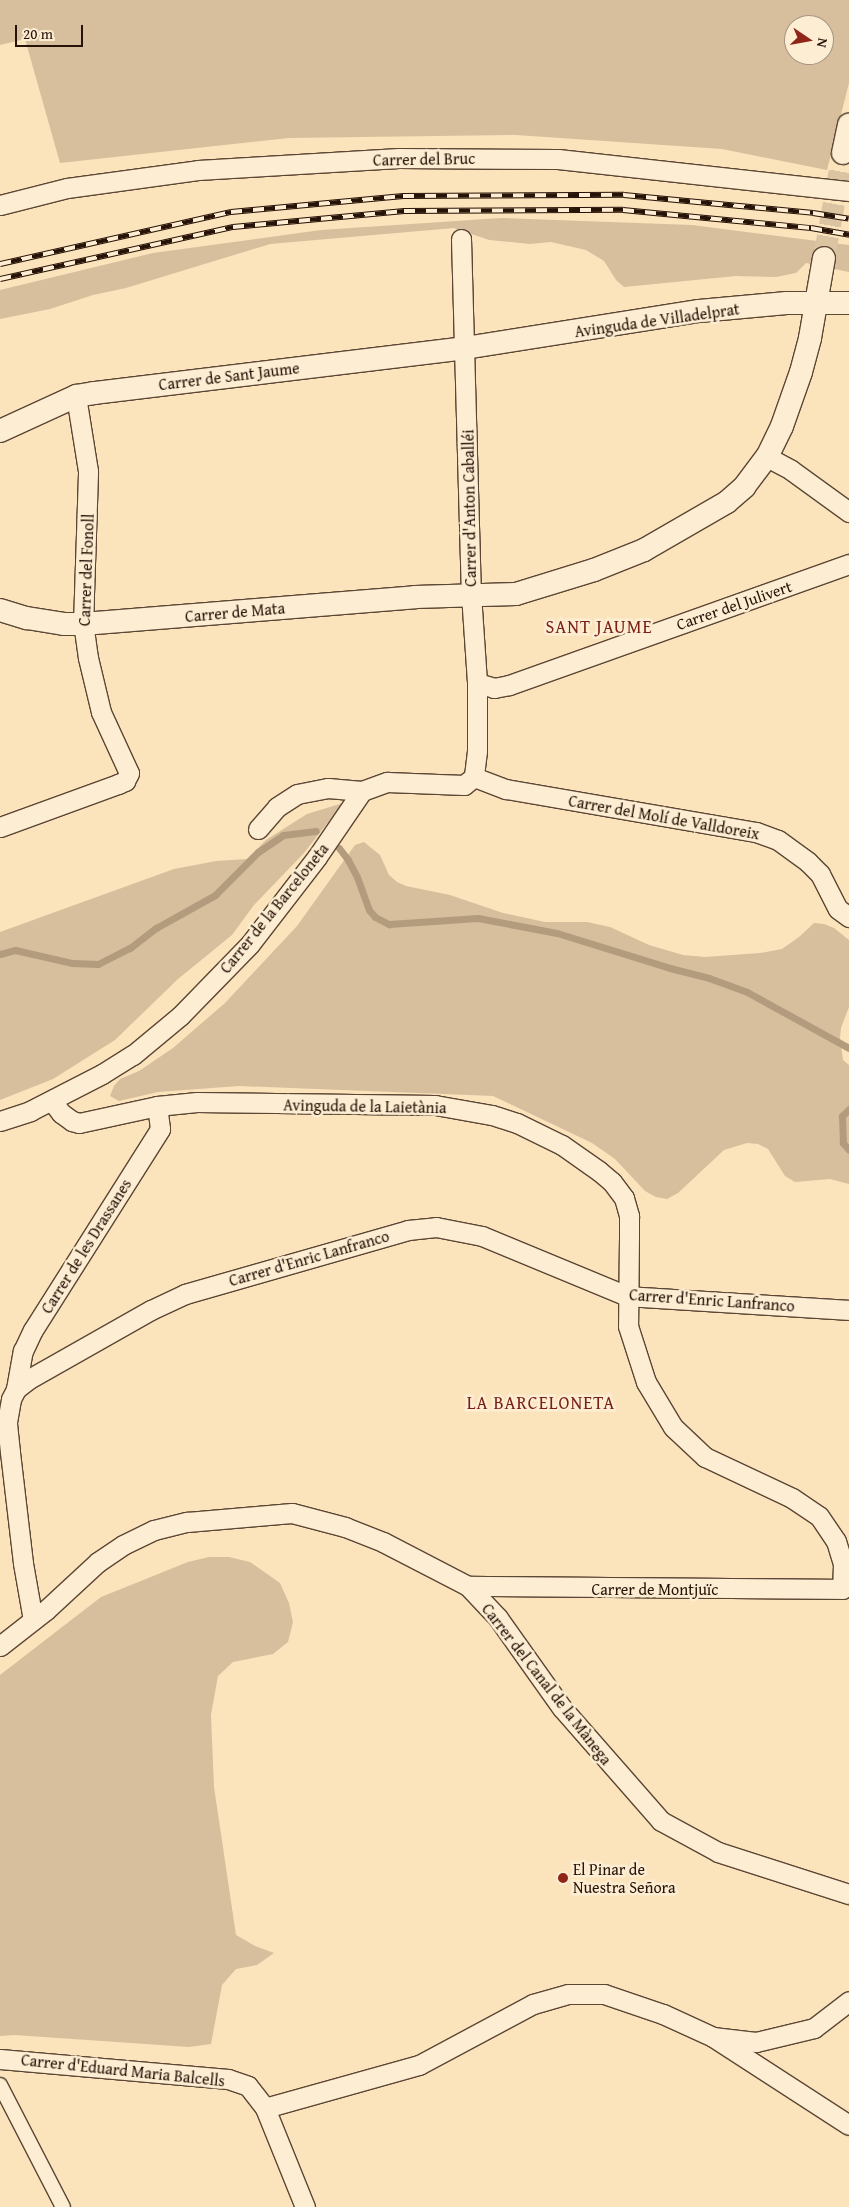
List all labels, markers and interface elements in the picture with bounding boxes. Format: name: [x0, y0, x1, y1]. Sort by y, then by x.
scale bar: [18, 15, 85, 47]
north arrow: [784, 15, 834, 65]
text: 20 m: [23, 23, 53, 44]
text: N: [812, 36, 833, 50]
street label: Carrer del Bruc: [373, 149, 475, 169]
street label: Avinguda de Villadelprat: [573, 299, 741, 341]
street label: Carrer de Sant Jaume: [157, 358, 301, 394]
street label: Carrer d'Anton Caballéi: [458, 429, 480, 587]
street label: Carrer del Fonoll: [74, 514, 98, 626]
street label: Carrer del Julivert: [674, 576, 794, 634]
street label: Carrer de Mata: [184, 598, 286, 626]
district label: SANT JAUME: [544, 616, 654, 638]
street label: Carrer del Molí de Valldoreix: [567, 791, 761, 843]
street label: Carrer de la Barceloneta: [216, 839, 332, 977]
street label: Avinguda de la Laietània: [283, 1095, 447, 1117]
street label: Carrer de les Drassanes: [37, 1175, 135, 1317]
street label: Carrer d'Enric Lanfranco: [227, 1226, 391, 1290]
street label: Carrer d'Enric Lanfranco: [629, 1285, 795, 1315]
district label: LA BARCELONETA: [465, 1392, 617, 1414]
street label: Carrer de Montjuïc: [592, 1579, 718, 1599]
street label: Carrer del Canal de la Mànega: [478, 1599, 616, 1769]
place label: El Pinar de Nuestra Señora: [573, 1859, 676, 1897]
marker: El Pinar de Nuestra Señora: [557, 1872, 569, 1884]
street label: Carrer d'Eduard Maria Balcells: [20, 2050, 226, 2090]

